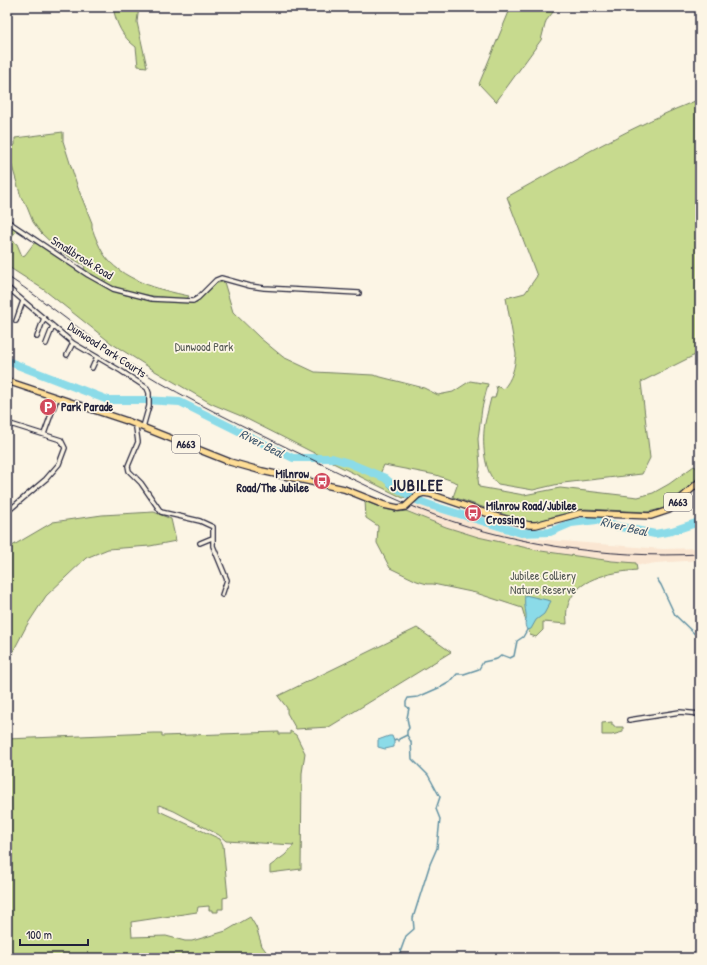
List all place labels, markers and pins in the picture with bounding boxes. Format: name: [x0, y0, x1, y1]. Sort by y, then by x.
parking icon: Park Parade: [38, 397, 58, 417]
place label: Park Parade: [61, 398, 113, 415]
place label: Milnrow Road/The Jubilee: [236, 465, 309, 496]
bus stop icon: Milnrow Road/The Jubilee: [312, 471, 332, 491]
place label: Milnrow Road/Jubilee Crossing: [486, 497, 577, 529]
bus stop icon: Milnrow Road/Jubilee Crossing: [463, 503, 483, 523]

